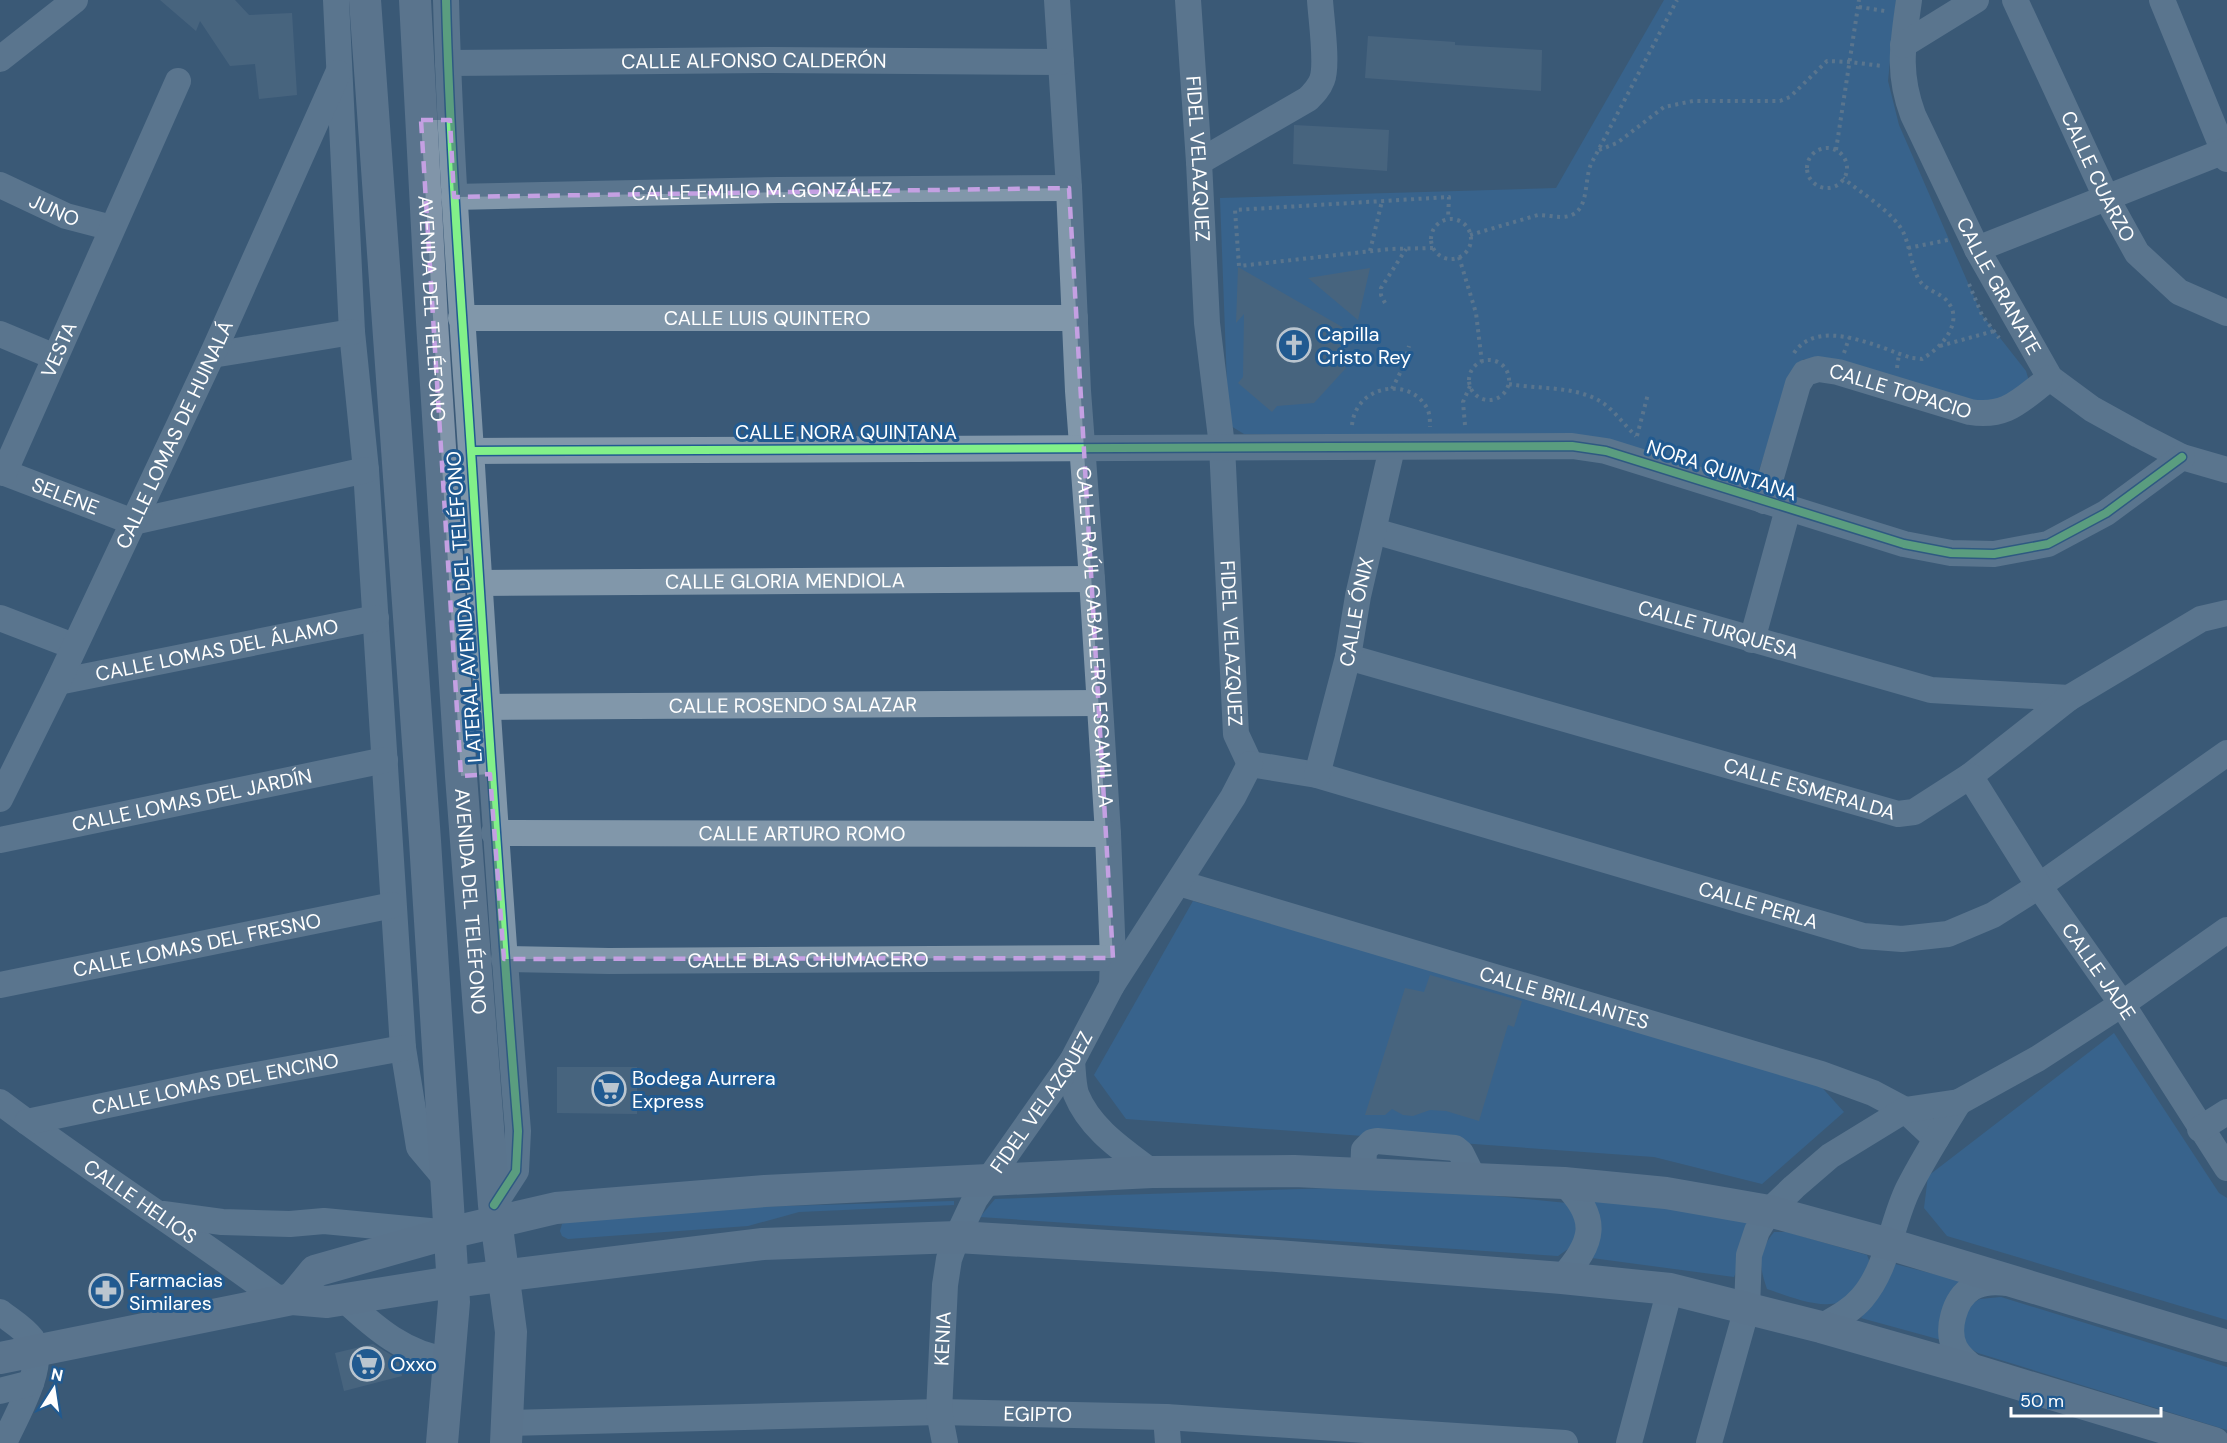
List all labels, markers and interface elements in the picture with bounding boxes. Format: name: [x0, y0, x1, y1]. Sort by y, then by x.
street label: CALLE ALFONSO CALDERÓN: [621, 47, 887, 74]
street label: FIDEL VELAZQUEZ: [1180, 75, 1216, 242]
street label: CALLE CUARZO: [2055, 107, 2141, 247]
street label: CALLE EMILIO M. GONZÁLEZ: [631, 176, 893, 206]
street label: JUNO: [25, 188, 82, 232]
street label: AVENIDA DEL TELÉFONO: [412, 195, 451, 423]
street label: CALLE GRANATE: [1951, 213, 2047, 359]
street label: CALLE LUIS QUINTERO: [664, 305, 870, 331]
street label: CALLE LOMAS DE HUINALÁ: [110, 316, 239, 553]
street label: VESTA: [35, 317, 83, 382]
place label: Capilla Cristo Rey: [1317, 321, 1411, 370]
church icon: Capilla Cristo Rey: [1276, 327, 1312, 363]
street label: CALLE TOPACIO: [1828, 358, 1975, 425]
street label: CALLE NORA QUINTANA: [735, 419, 957, 445]
street label: NORA QUINTANA: [1643, 433, 1801, 507]
street label: LATERAL AVENIDA DEL TELÉFONO: [440, 450, 488, 764]
street label: CALLE RAÚL CABALLERO ESCAMILLA: [1071, 465, 1119, 808]
street label: SELENE: [28, 471, 103, 521]
street label: CALLE ÓNIX: [1333, 554, 1380, 670]
street label: FIDEL VELAZQUEZ: [1215, 560, 1249, 727]
street label: CALLE GLORIA MENDIOLA: [665, 567, 905, 595]
street label: CALLE TURQUESA: [1635, 594, 1802, 665]
street label: CALLE LOMAS DEL ÁLAMO: [93, 613, 341, 687]
street label: CALLE ROSENDO SALAZAR: [669, 691, 917, 719]
street label: CALLE ESMERALDA: [1720, 752, 1899, 826]
street label: CALLE LOMAS DEL JARDÍN: [70, 763, 314, 838]
street label: AVENIDA DEL TELÉFONO: [449, 787, 492, 1015]
street label: CALLE ARTURO ROMO: [699, 820, 905, 847]
street label: CALLE PERLA: [1695, 875, 1821, 935]
street label: CALLE LOMAS DEL FRESNO: [71, 907, 323, 983]
street label: CALLE JADE: [2056, 918, 2142, 1025]
street label: CALLE BLAS CHUMACERO: [687, 946, 929, 974]
street label: CALLE BRILLANTES: [1476, 960, 1652, 1035]
street label: FIDEL VELAZQUEZ: [984, 1027, 1098, 1178]
street label: CALLE LOMAS DEL ENCINO: [89, 1047, 341, 1121]
place label: Bodega Aurrera Express: [632, 1065, 776, 1114]
supermarket icon: Bodega Aurrera Express: [591, 1071, 627, 1107]
street label: CALLE HELIOS: [78, 1153, 202, 1250]
place label: Farmacias Similares: [129, 1267, 223, 1316]
pharmacy icon: Farmacias Similares: [88, 1273, 124, 1309]
street label: KENIA: [928, 1311, 957, 1367]
supermarket icon: Oxxo: [349, 1346, 385, 1382]
place label: Oxxo: [390, 1351, 437, 1377]
north arrow: [24, 1359, 84, 1419]
text: N: [49, 1363, 65, 1386]
scale bar: [2011, 1380, 2161, 1418]
text: 50 m: [2020, 1389, 2064, 1413]
street label: EGIPTO: [1003, 1400, 1072, 1428]

